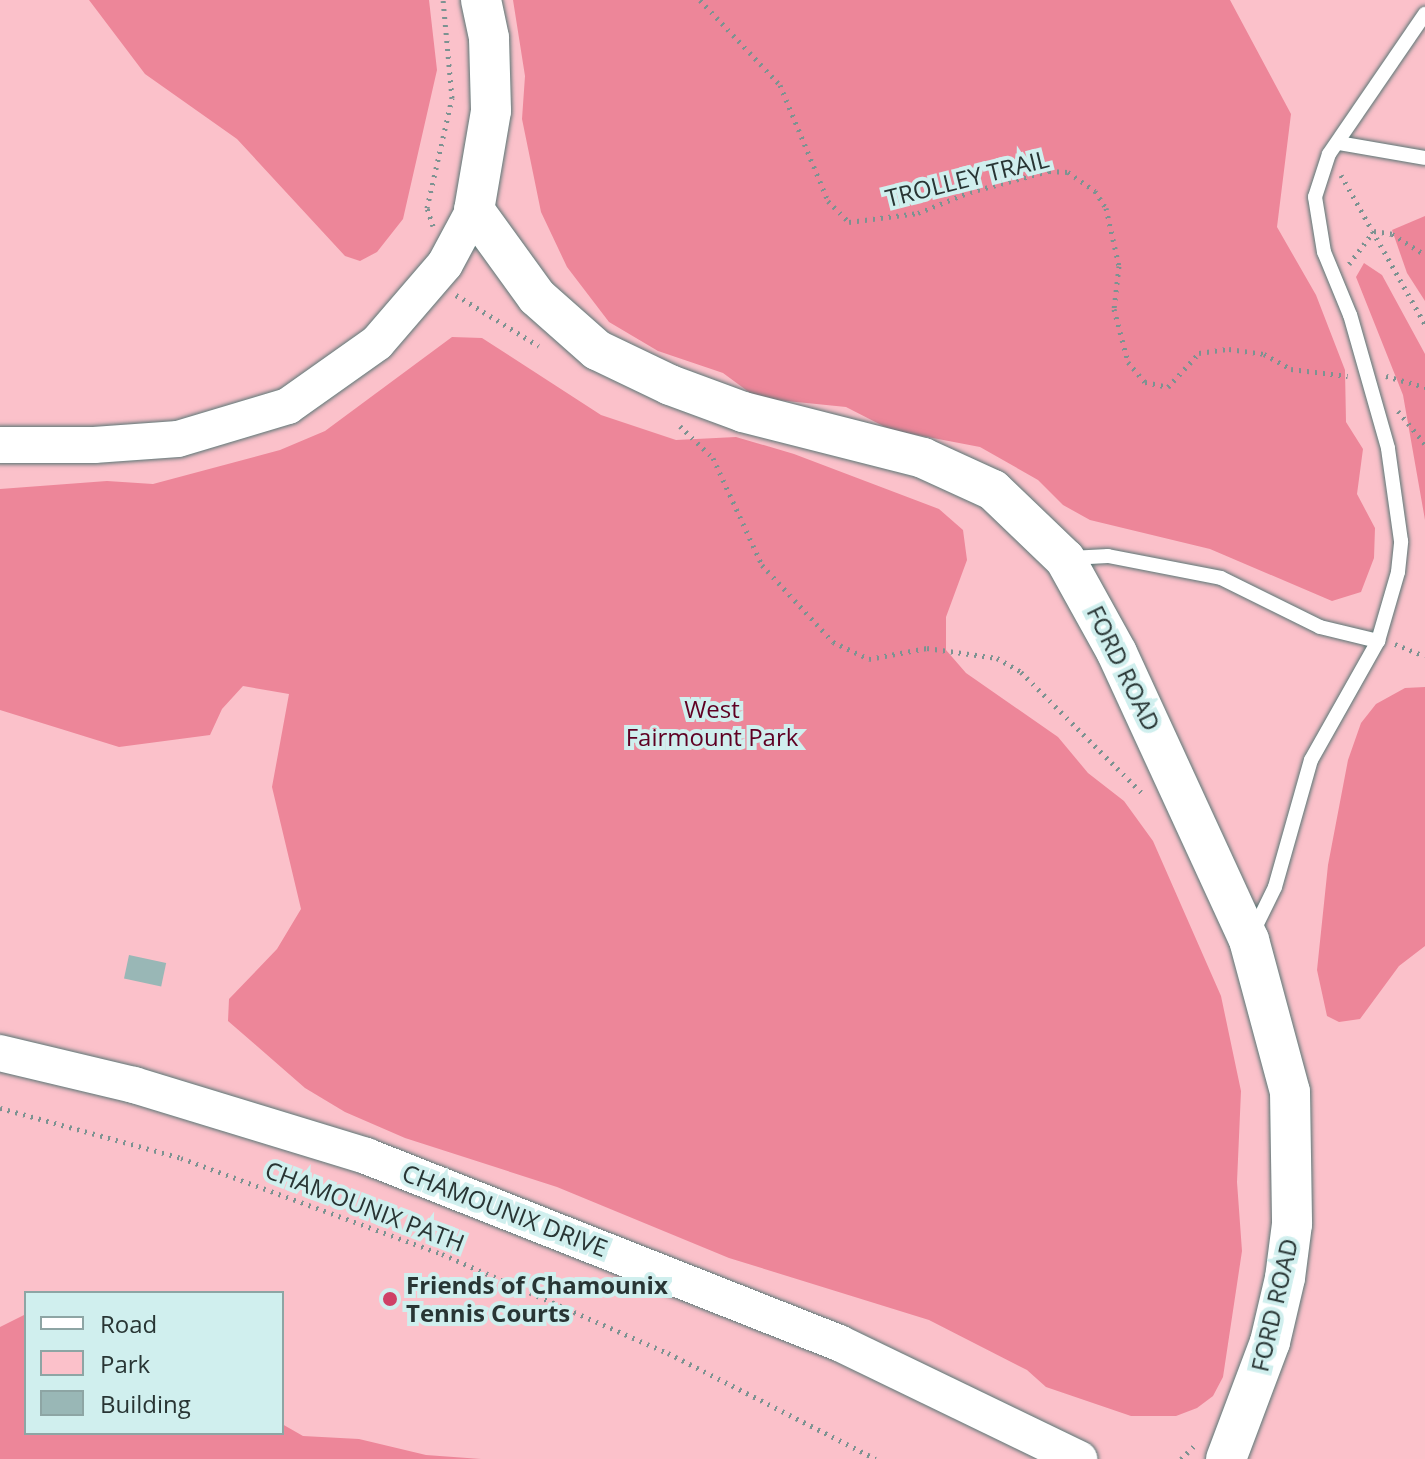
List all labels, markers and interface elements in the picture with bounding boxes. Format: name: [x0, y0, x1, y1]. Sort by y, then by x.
street label: TROLLEY TRAIL: [882, 144, 1052, 212]
street label: FORD ROAD: [1081, 601, 1167, 735]
park label: West Fairmount Park: [626, 695, 798, 751]
street label: CHAMOUNIX PATH: [261, 1155, 469, 1257]
street label: CHAMOUNIX DRIVE: [398, 1158, 612, 1262]
street label: FORD ROAD: [1245, 1236, 1303, 1374]
place label: Friends of Chamounix Tennis Courts: [406, 1271, 668, 1327]
marker: Friends of Chamounix Tennis Courts: [381, 1290, 399, 1308]
legend: [24, 1291, 284, 1435]
text: Road: [100, 1307, 157, 1340]
text: Park: [100, 1347, 150, 1380]
text: Building: [100, 1387, 191, 1420]

